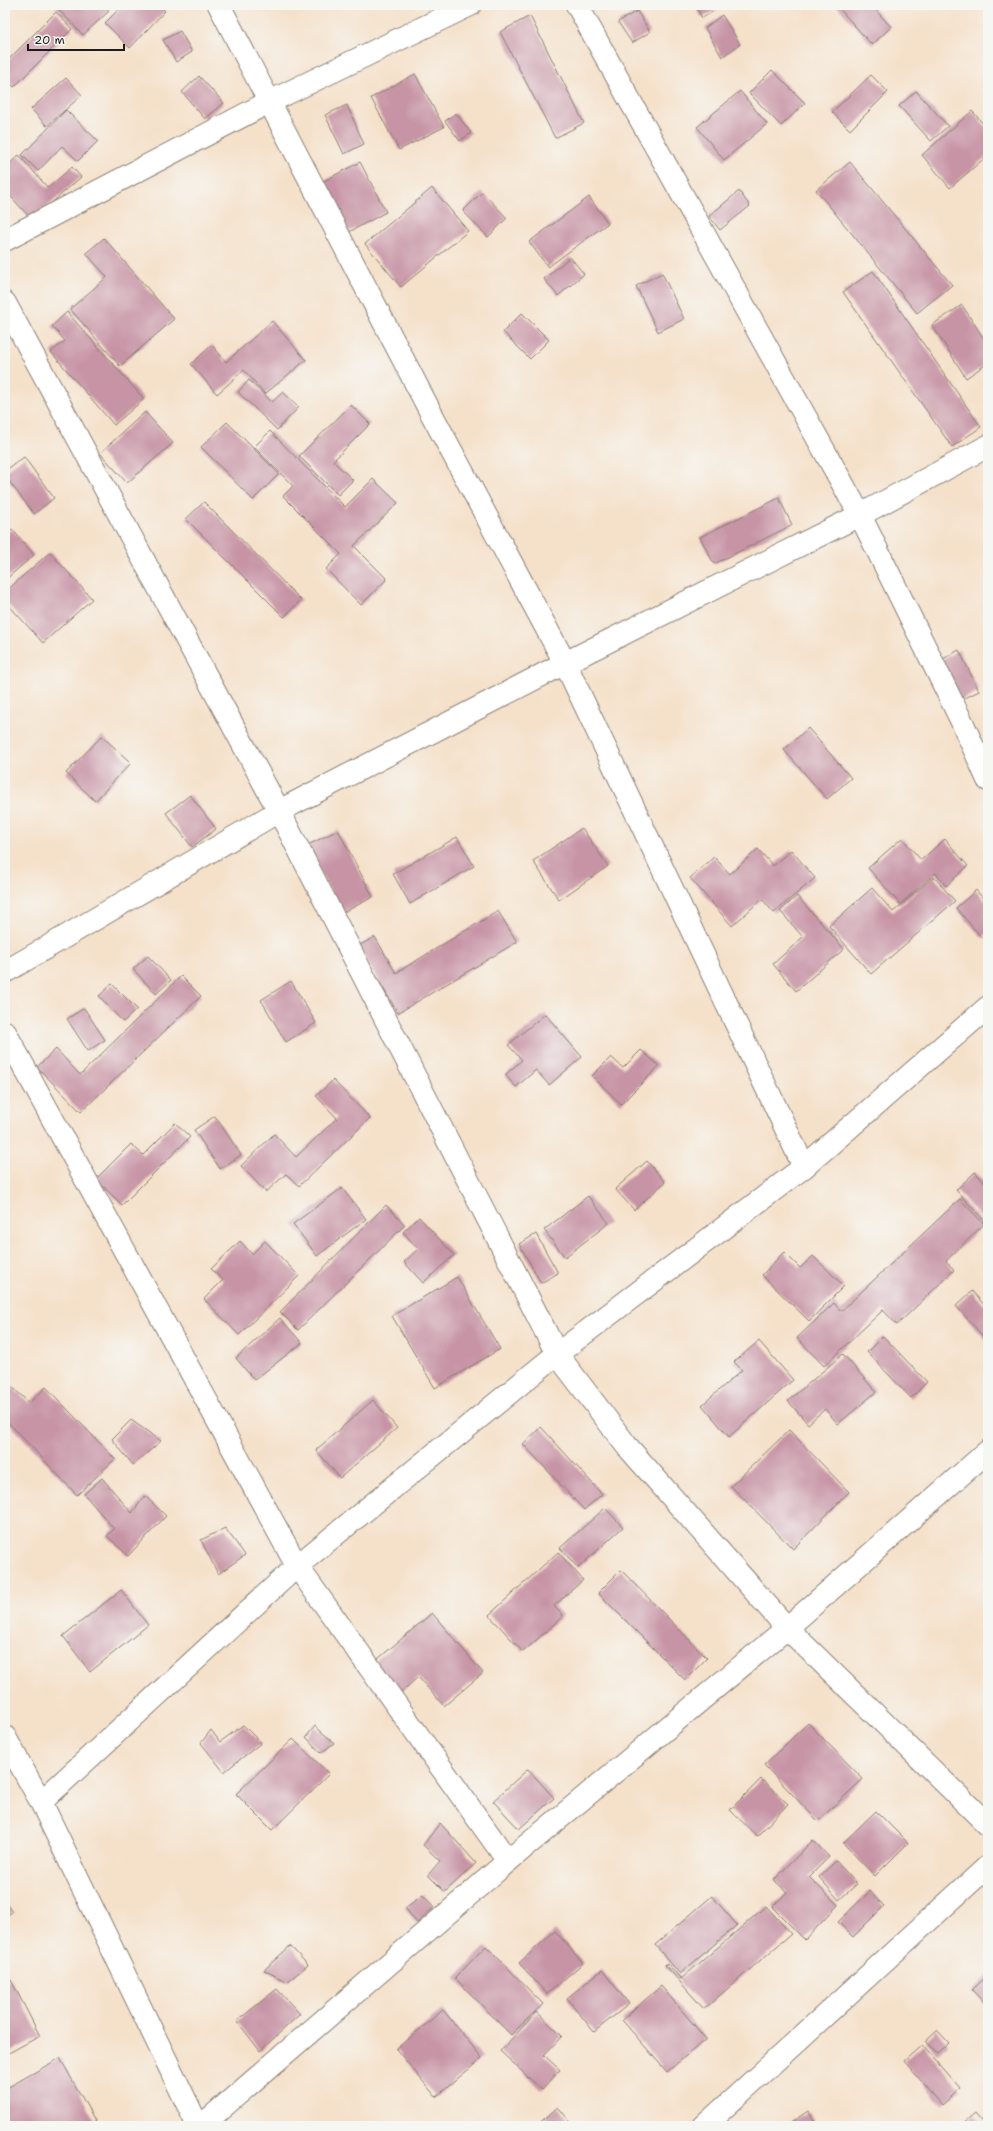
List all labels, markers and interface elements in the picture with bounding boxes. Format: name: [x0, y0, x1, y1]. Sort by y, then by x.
scale bar: [28, 26, 124, 52]
text: 20 m: [34, 32, 65, 48]

